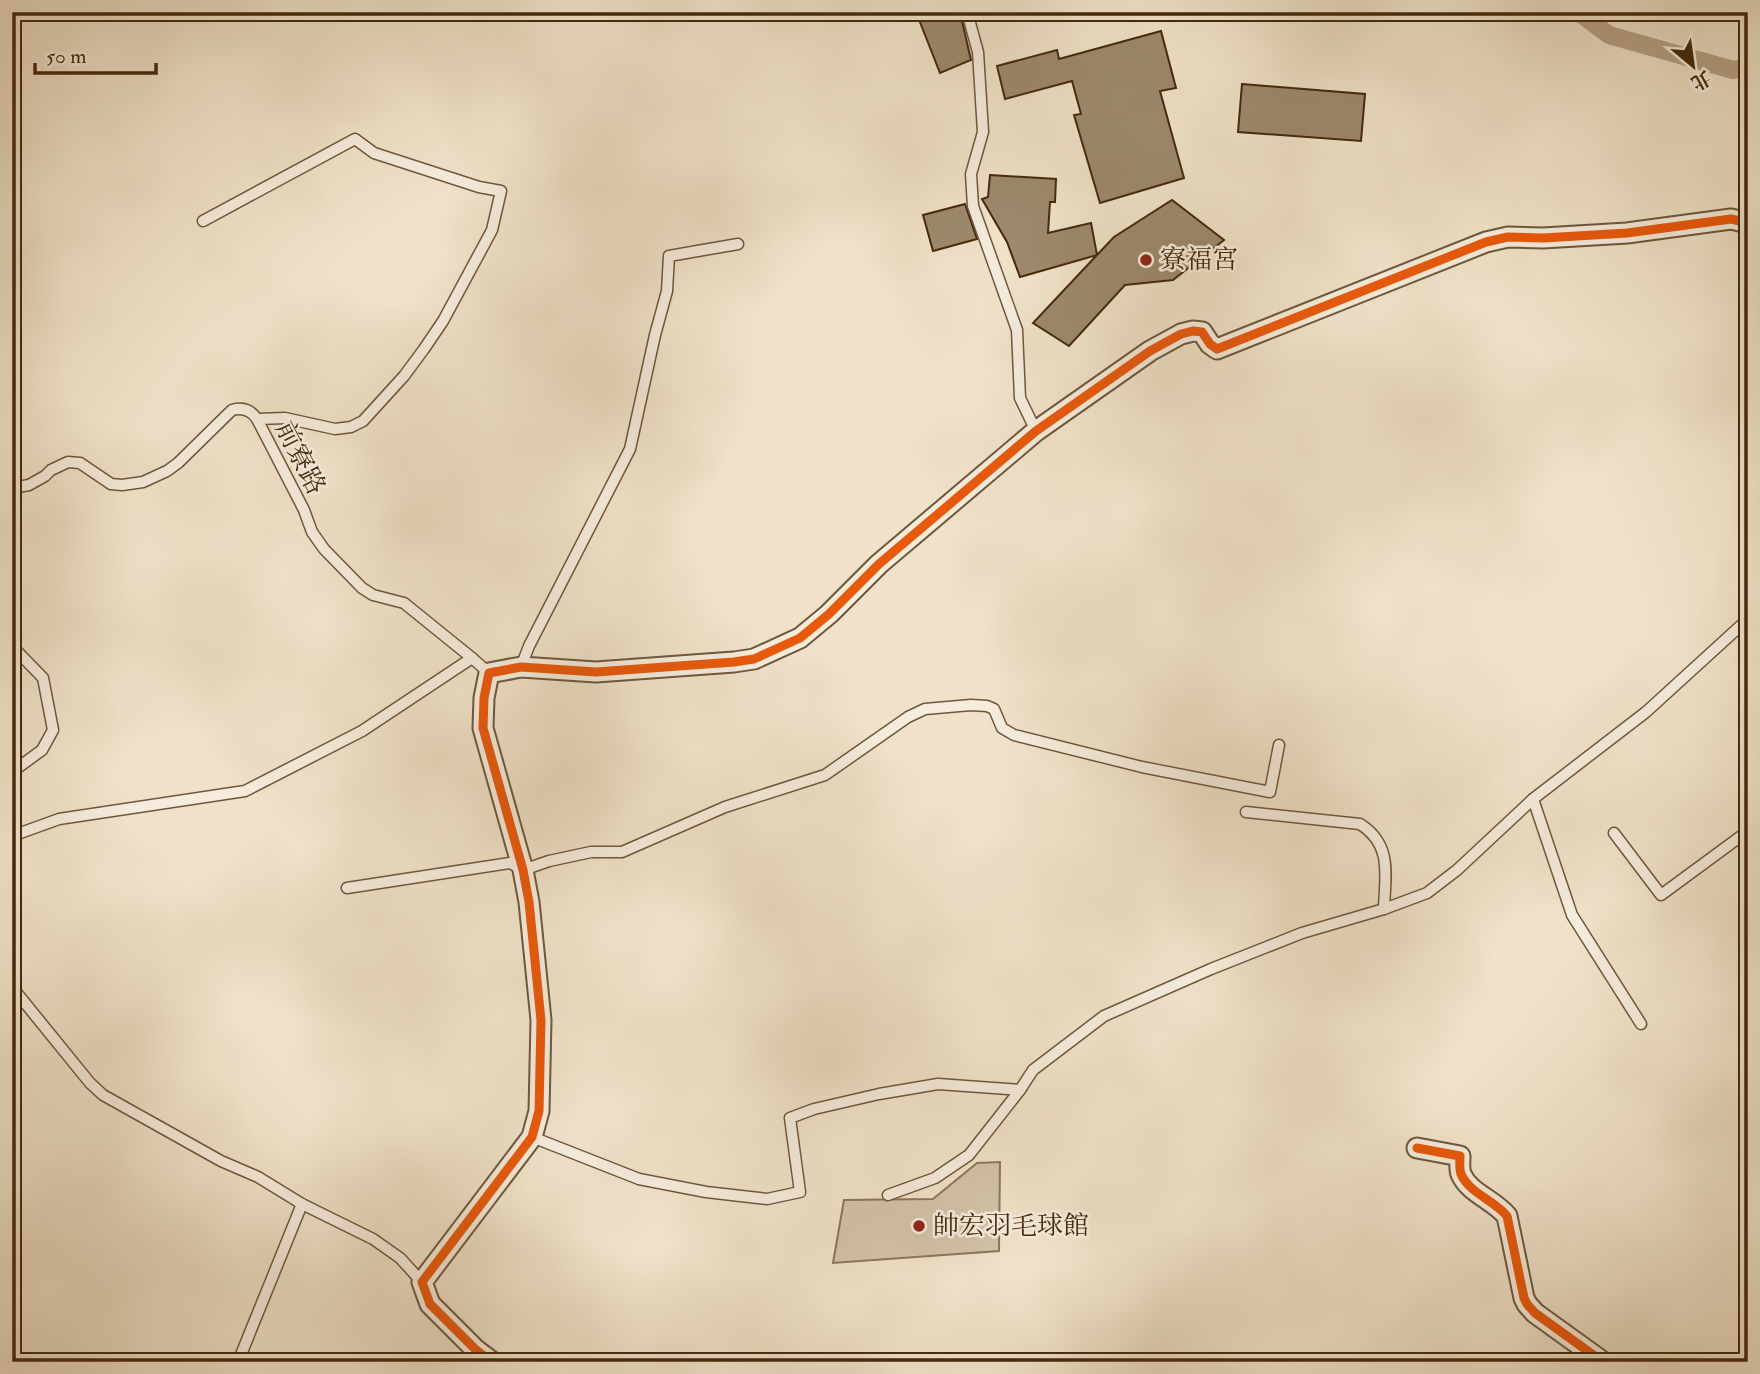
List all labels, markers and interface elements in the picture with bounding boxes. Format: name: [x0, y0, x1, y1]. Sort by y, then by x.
scale bar: [35, 32, 156, 76]
north arrow: [1658, 32, 1728, 102]
text: 50 m: [46, 43, 87, 70]
text: 北: [1687, 65, 1715, 95]
place label: 寮福宮: [1160, 244, 1238, 276]
marker: 寮福宮: [1138, 252, 1154, 268]
street label: 前寮路: [268, 416, 332, 500]
place label: 帥宏羽毛球館: [933, 1210, 1089, 1242]
marker: 帥宏羽毛球館: [911, 1218, 927, 1234]

